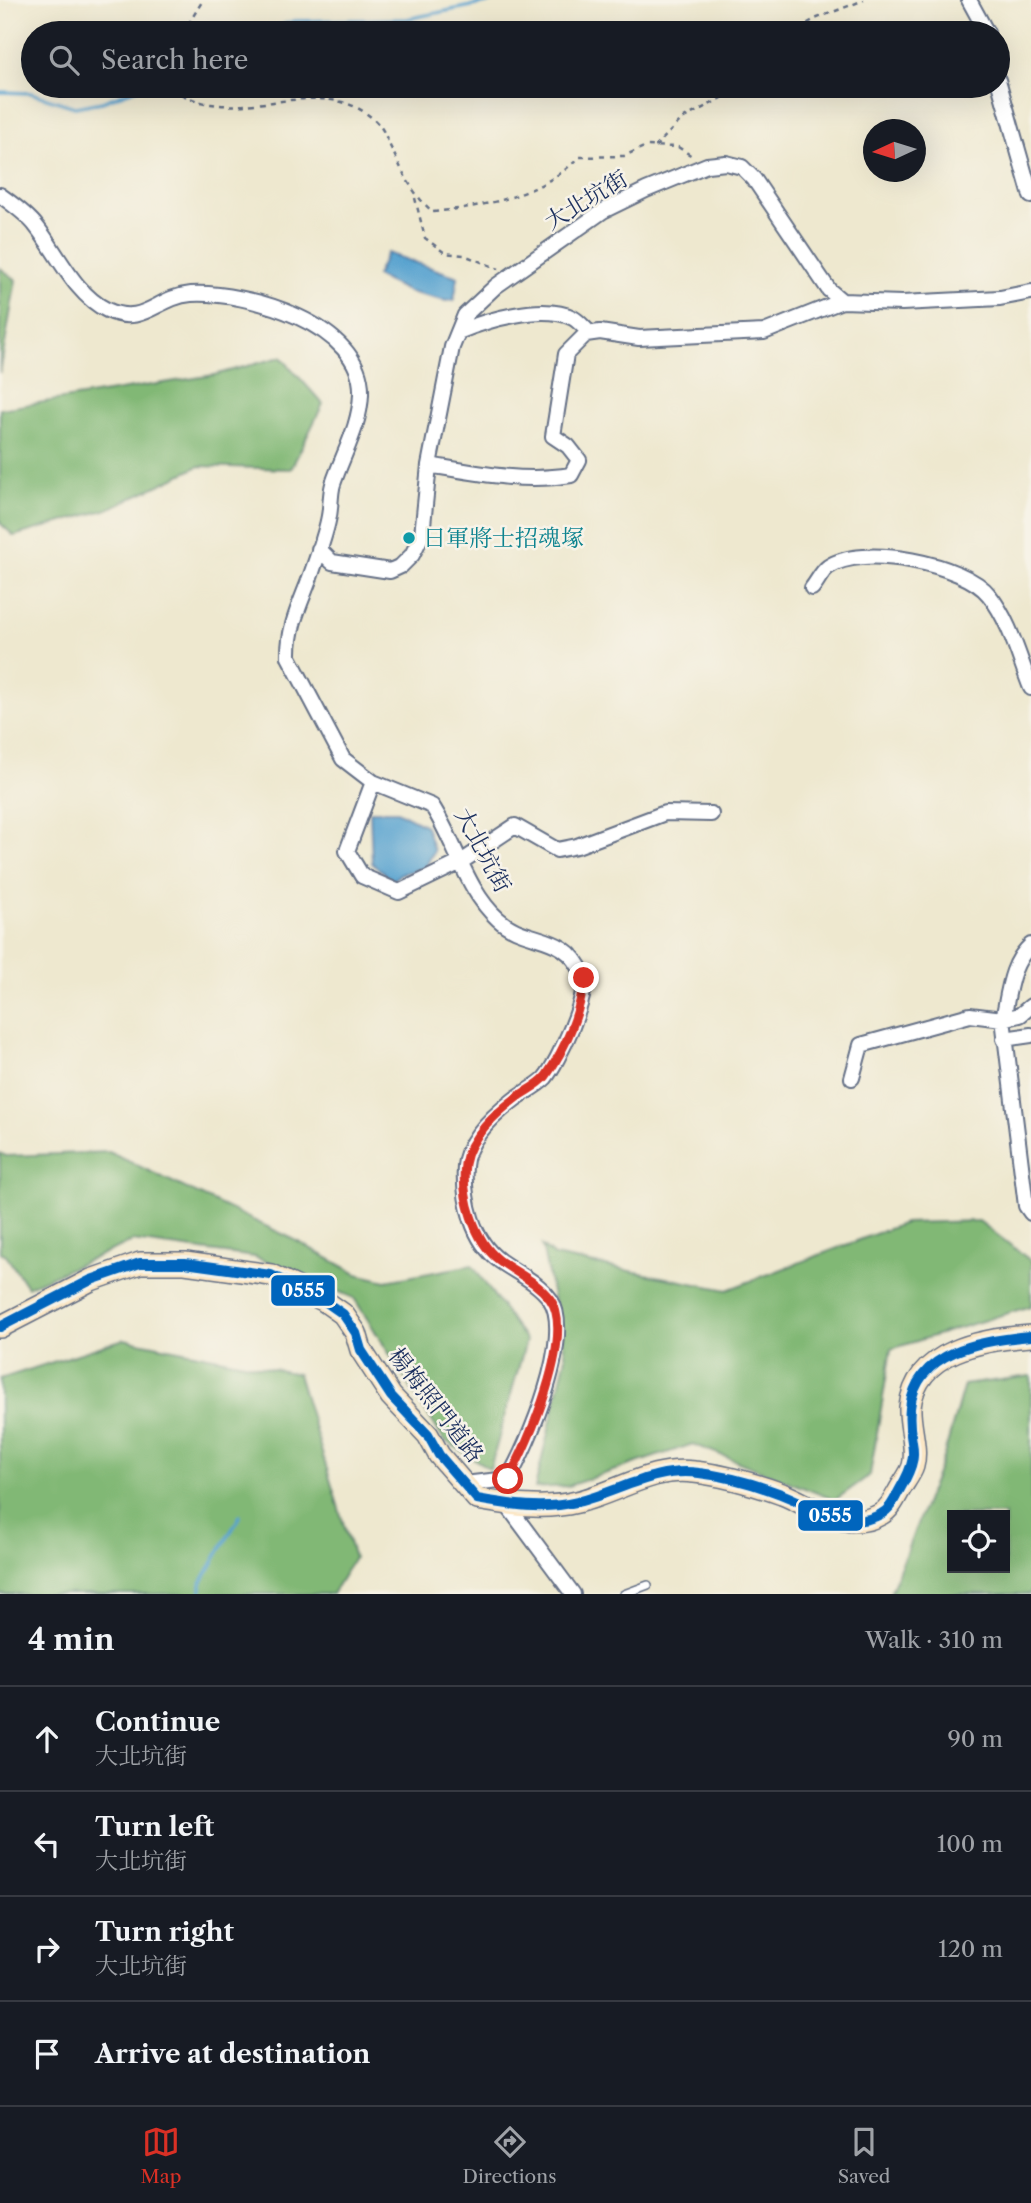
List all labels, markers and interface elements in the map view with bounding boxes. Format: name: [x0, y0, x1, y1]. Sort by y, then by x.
search box: [21, 21, 1010, 98]
icon: search: [45, 41, 83, 79]
text: Search here: [101, 44, 248, 76]
north arrow: [863, 119, 926, 182]
street label: 大北坑街: [539, 164, 633, 236]
place label: 日軍將士招魂塚: [423, 524, 584, 552]
marker: 日軍將士招魂塚: [401, 530, 417, 546]
street label: 大北坑街: [449, 803, 517, 897]
route end: [568, 962, 599, 993]
line badge: 0555: [270, 1274, 336, 1307]
text: 0555: [281, 1279, 325, 1302]
street label: 楊梅照門道路: [382, 1342, 490, 1468]
route start: [492, 1463, 523, 1494]
line badge: 0555: [797, 1499, 864, 1532]
text: 0555: [808, 1504, 852, 1527]
map controls: [947, 1510, 1010, 1573]
button: locate: [947, 1510, 1010, 1573]
text: 4 min: [28, 1621, 114, 1658]
text: Walk · 310 m: [865, 1626, 1003, 1654]
text: Continue: [95, 1706, 220, 1738]
icon: ahead: [28, 1720, 66, 1758]
text: 90 m: [947, 1725, 1003, 1753]
text: 大北坑街: [95, 1742, 187, 1770]
text: Turn left: [95, 1811, 214, 1843]
icon: left: [28, 1825, 66, 1863]
text: 100 m: [937, 1830, 1003, 1858]
text: 大北坑街: [95, 1847, 187, 1875]
text: Turn right: [95, 1916, 234, 1948]
icon: right: [28, 1930, 66, 1968]
text: 120 m: [938, 1935, 1003, 1963]
text: 大北坑街: [95, 1952, 187, 1980]
icon: arrive: [28, 2035, 66, 2073]
text: Arrive at destination: [95, 2038, 370, 2070]
tab: Map: [141, 2123, 181, 2188]
tab: Directions: [463, 2123, 556, 2188]
tab: Saved: [838, 2123, 890, 2188]

